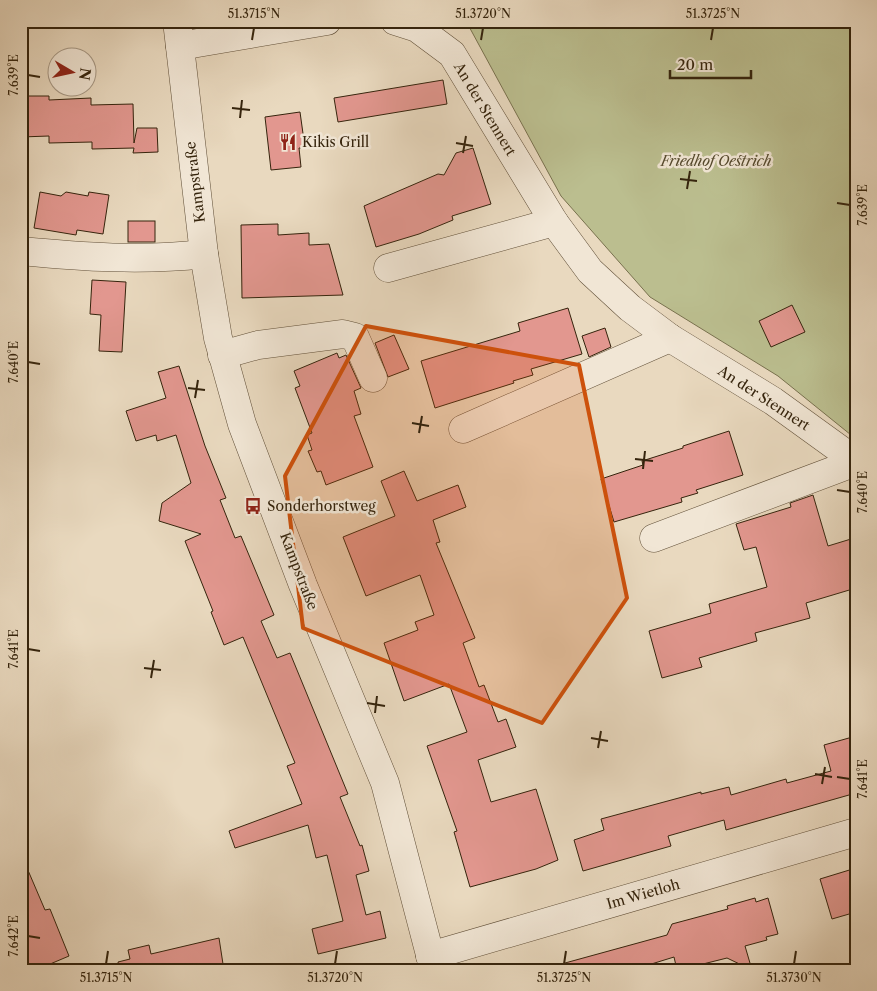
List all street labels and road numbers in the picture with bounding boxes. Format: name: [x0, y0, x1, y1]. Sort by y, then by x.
street label: An der Stennert: [449, 58, 520, 159]
street label: Kampstraße: [181, 140, 209, 224]
street label: An der Stennert: [714, 361, 813, 434]
street label: Kampstraße: [276, 530, 322, 613]
street label: Im Wietloh: [604, 875, 682, 913]

